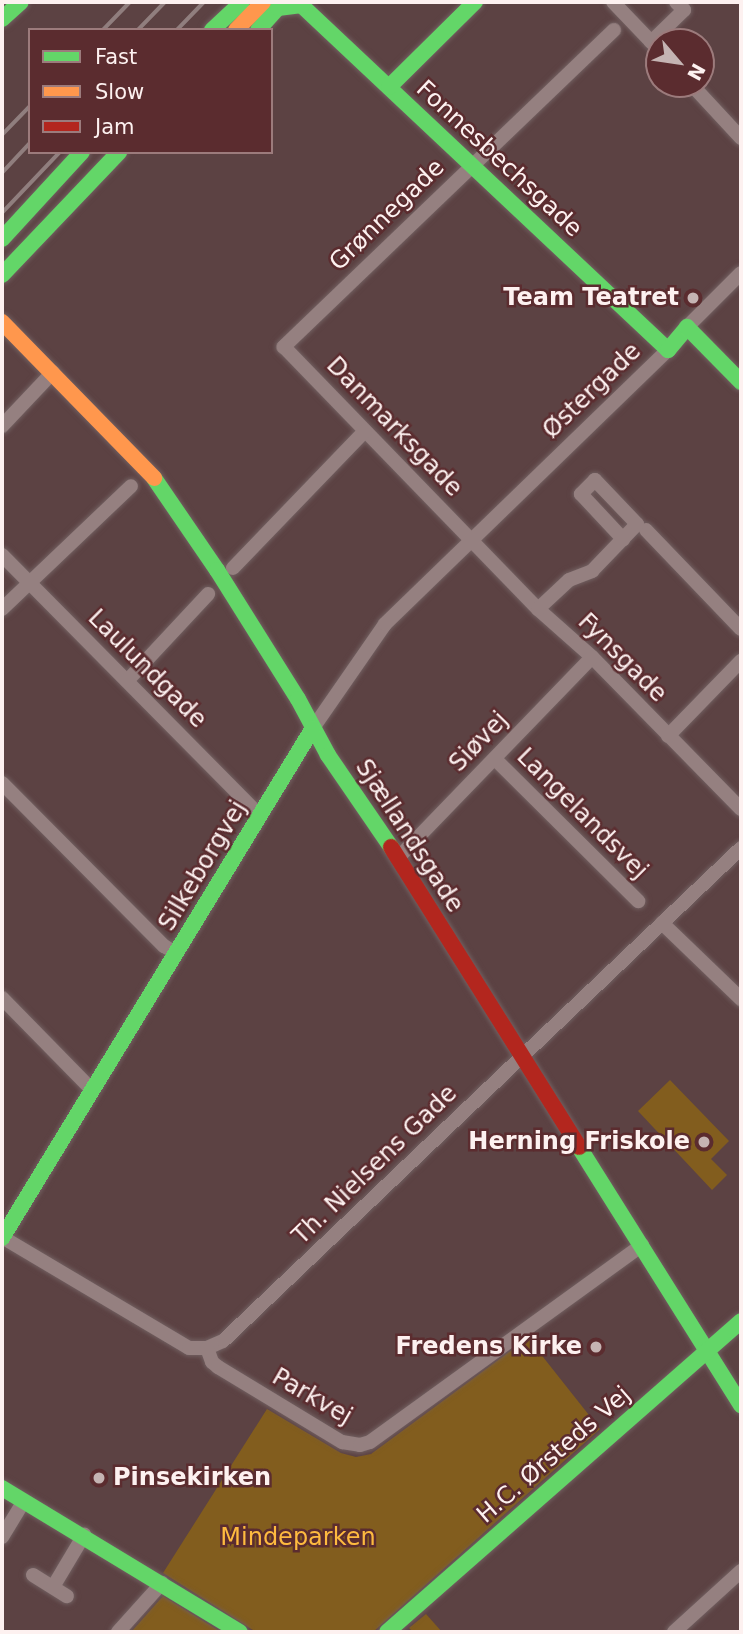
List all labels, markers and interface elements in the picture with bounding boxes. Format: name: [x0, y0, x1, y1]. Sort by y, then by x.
legend: [28, 28, 273, 154]
north arrow: [645, 28, 715, 98]
text: Fast: [95, 45, 137, 69]
text: N: [683, 60, 710, 85]
street label: Fonnesbechsgade: [410, 75, 588, 243]
text: Slow: [95, 80, 144, 104]
text: Jam: [95, 115, 135, 139]
street label: Grønnegade: [324, 153, 450, 277]
place label: Team Teatret: [503, 284, 679, 312]
marker: Team Teatret: [685, 290, 701, 306]
street label: Østergade: [537, 337, 647, 445]
street label: Danmarksgade: [320, 351, 468, 503]
street label: Laulundgade: [82, 604, 212, 734]
street label: Fynsgade: [572, 608, 672, 708]
street label: Siøvej: [444, 706, 514, 778]
street label: Langelandsvej: [511, 743, 653, 885]
street label: Sjællandsgade: [349, 754, 469, 918]
street label: Silkeborgvej: [153, 796, 253, 936]
street label: Th. Nielsens Gade: [287, 1079, 463, 1251]
place label: Herning Friskole: [468, 1128, 690, 1156]
marker: Herning Friskole: [696, 1134, 712, 1150]
place label: Fredens Kirke: [396, 1333, 582, 1361]
marker: Fredens Kirke: [588, 1339, 604, 1355]
street label: Parkvej: [267, 1363, 357, 1431]
street label: H.C. Ørsteds Vej: [471, 1380, 637, 1530]
place label: Pinsekirken: [113, 1464, 271, 1492]
marker: Pinsekirken: [91, 1470, 107, 1486]
park label: Mindeparken: [220, 1524, 376, 1552]

